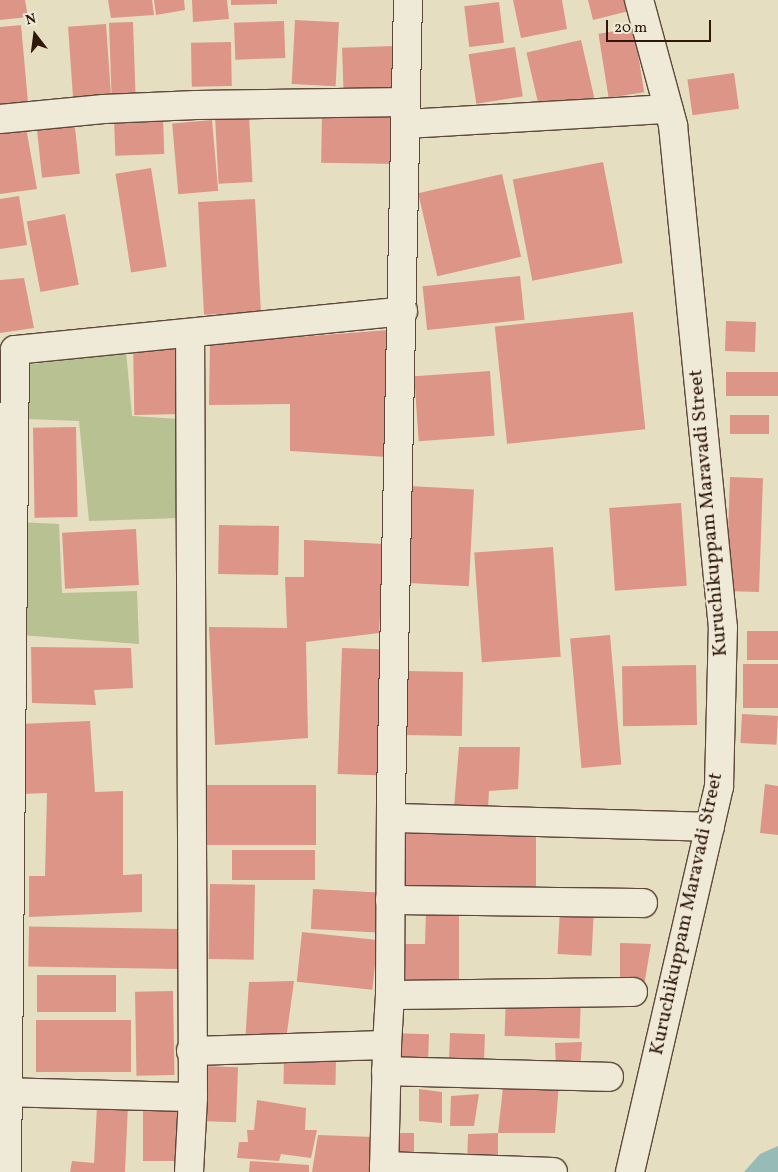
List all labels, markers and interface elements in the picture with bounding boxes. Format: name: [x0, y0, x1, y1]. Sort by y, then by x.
north arrow: [10, 10, 60, 60]
text: N: [24, 10, 38, 31]
scale bar: [608, 10, 713, 42]
text: 20 m: [614, 18, 647, 39]
street label: Kuruchikuppam Maravadi Street: [684, 368, 734, 658]
street label: Kuruchikuppam Maravadi Street: [645, 771, 729, 1057]

